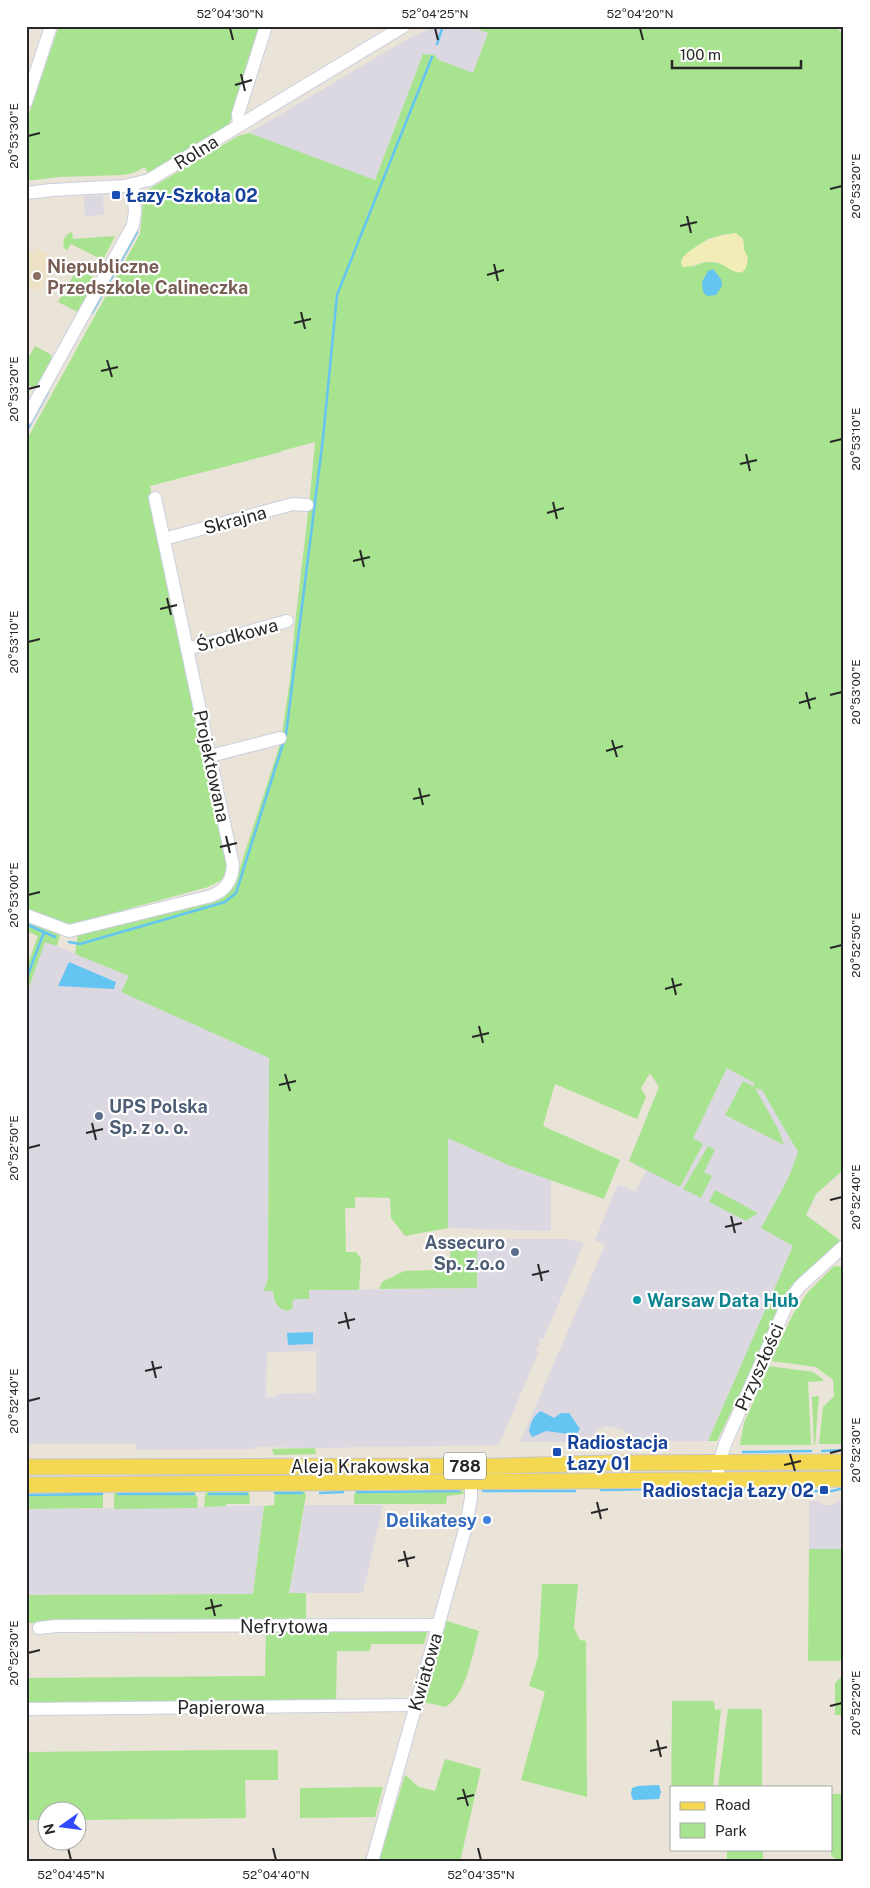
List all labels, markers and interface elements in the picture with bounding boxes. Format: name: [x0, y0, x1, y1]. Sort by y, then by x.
text: 52°04'30"N: [196, 7, 264, 21]
text: 52°04'25"N: [401, 7, 469, 21]
text: 52°04'20"N: [607, 7, 673, 21]
scale bar: [672, 38, 801, 70]
text: 100 m: [680, 46, 721, 63]
text: 20°53'30"E: [7, 103, 21, 169]
street label: Rolna: [170, 130, 222, 174]
text: 20°53'20"E: [849, 153, 863, 219]
place label: Łazy-Szkoła 02: [126, 185, 258, 206]
marker: Łazy-Szkoła 02: [110, 189, 122, 201]
place label: Niepubliczne Przedszkole Calineczka: [47, 256, 248, 298]
marker: Niepubliczne Przedszkole Calineczka: [31, 270, 43, 282]
text: 20°53'20"E: [7, 356, 21, 422]
text: 20°53'10"E: [849, 407, 863, 471]
street label: Skrajna: [201, 502, 269, 538]
text: 20°53'10"E: [7, 610, 21, 674]
street label: Środkowa: [194, 613, 280, 656]
text: 20°53'00"E: [849, 659, 863, 725]
street label: Projektowana: [190, 708, 234, 824]
text: 20°53'00"E: [7, 862, 21, 928]
text: 20°52'50"E: [849, 912, 863, 978]
place label: UPS Polska Sp. z o. o.: [109, 1096, 208, 1138]
marker: UPS Polska Sp. z o. o.: [93, 1110, 105, 1122]
text: 20°52'50"E: [7, 1115, 21, 1181]
text: 20°52'40"E: [849, 1164, 863, 1230]
place label: Assecuro Sp. z.o.o: [425, 1232, 505, 1274]
marker: Assecuro Sp. z.o.o: [509, 1246, 521, 1258]
place label: Warsaw Data Hub: [647, 1290, 799, 1311]
marker: Warsaw Data Hub: [631, 1294, 643, 1306]
street label: Przyszłości: [730, 1320, 788, 1414]
text: 20°52'40"E: [7, 1368, 21, 1434]
text: 20°52'30"E: [849, 1417, 863, 1483]
place label: Radiostacja Łazy 01: [567, 1432, 668, 1474]
marker: Radiostacja Łazy 01: [551, 1446, 563, 1458]
road number: 788: [444, 1452, 486, 1480]
street label: Aleja Krakowska: [291, 1456, 429, 1477]
place label: Radiostacja Łazy 02: [642, 1480, 814, 1501]
marker: Radiostacja Łazy 02: [818, 1484, 830, 1496]
place label: Delikatesy: [386, 1510, 477, 1531]
marker: Delikatesy: [481, 1514, 493, 1526]
street label: Nefrytowa: [240, 1616, 328, 1637]
text: 20°52'30"E: [7, 1620, 21, 1686]
street label: Kwiatowa: [404, 1631, 446, 1713]
text: 20°52'20"E: [849, 1671, 863, 1735]
street label: Papierowa: [177, 1697, 265, 1718]
legend: [670, 1786, 832, 1850]
text: Road: [715, 1796, 751, 1813]
north arrow: [38, 1800, 88, 1850]
text: N: [40, 1822, 58, 1836]
text: Park: [715, 1822, 747, 1839]
text: 52°04'45"N: [37, 1868, 105, 1882]
text: 52°04'40"N: [242, 1868, 310, 1882]
text: 52°04'35"N: [447, 1868, 515, 1882]

